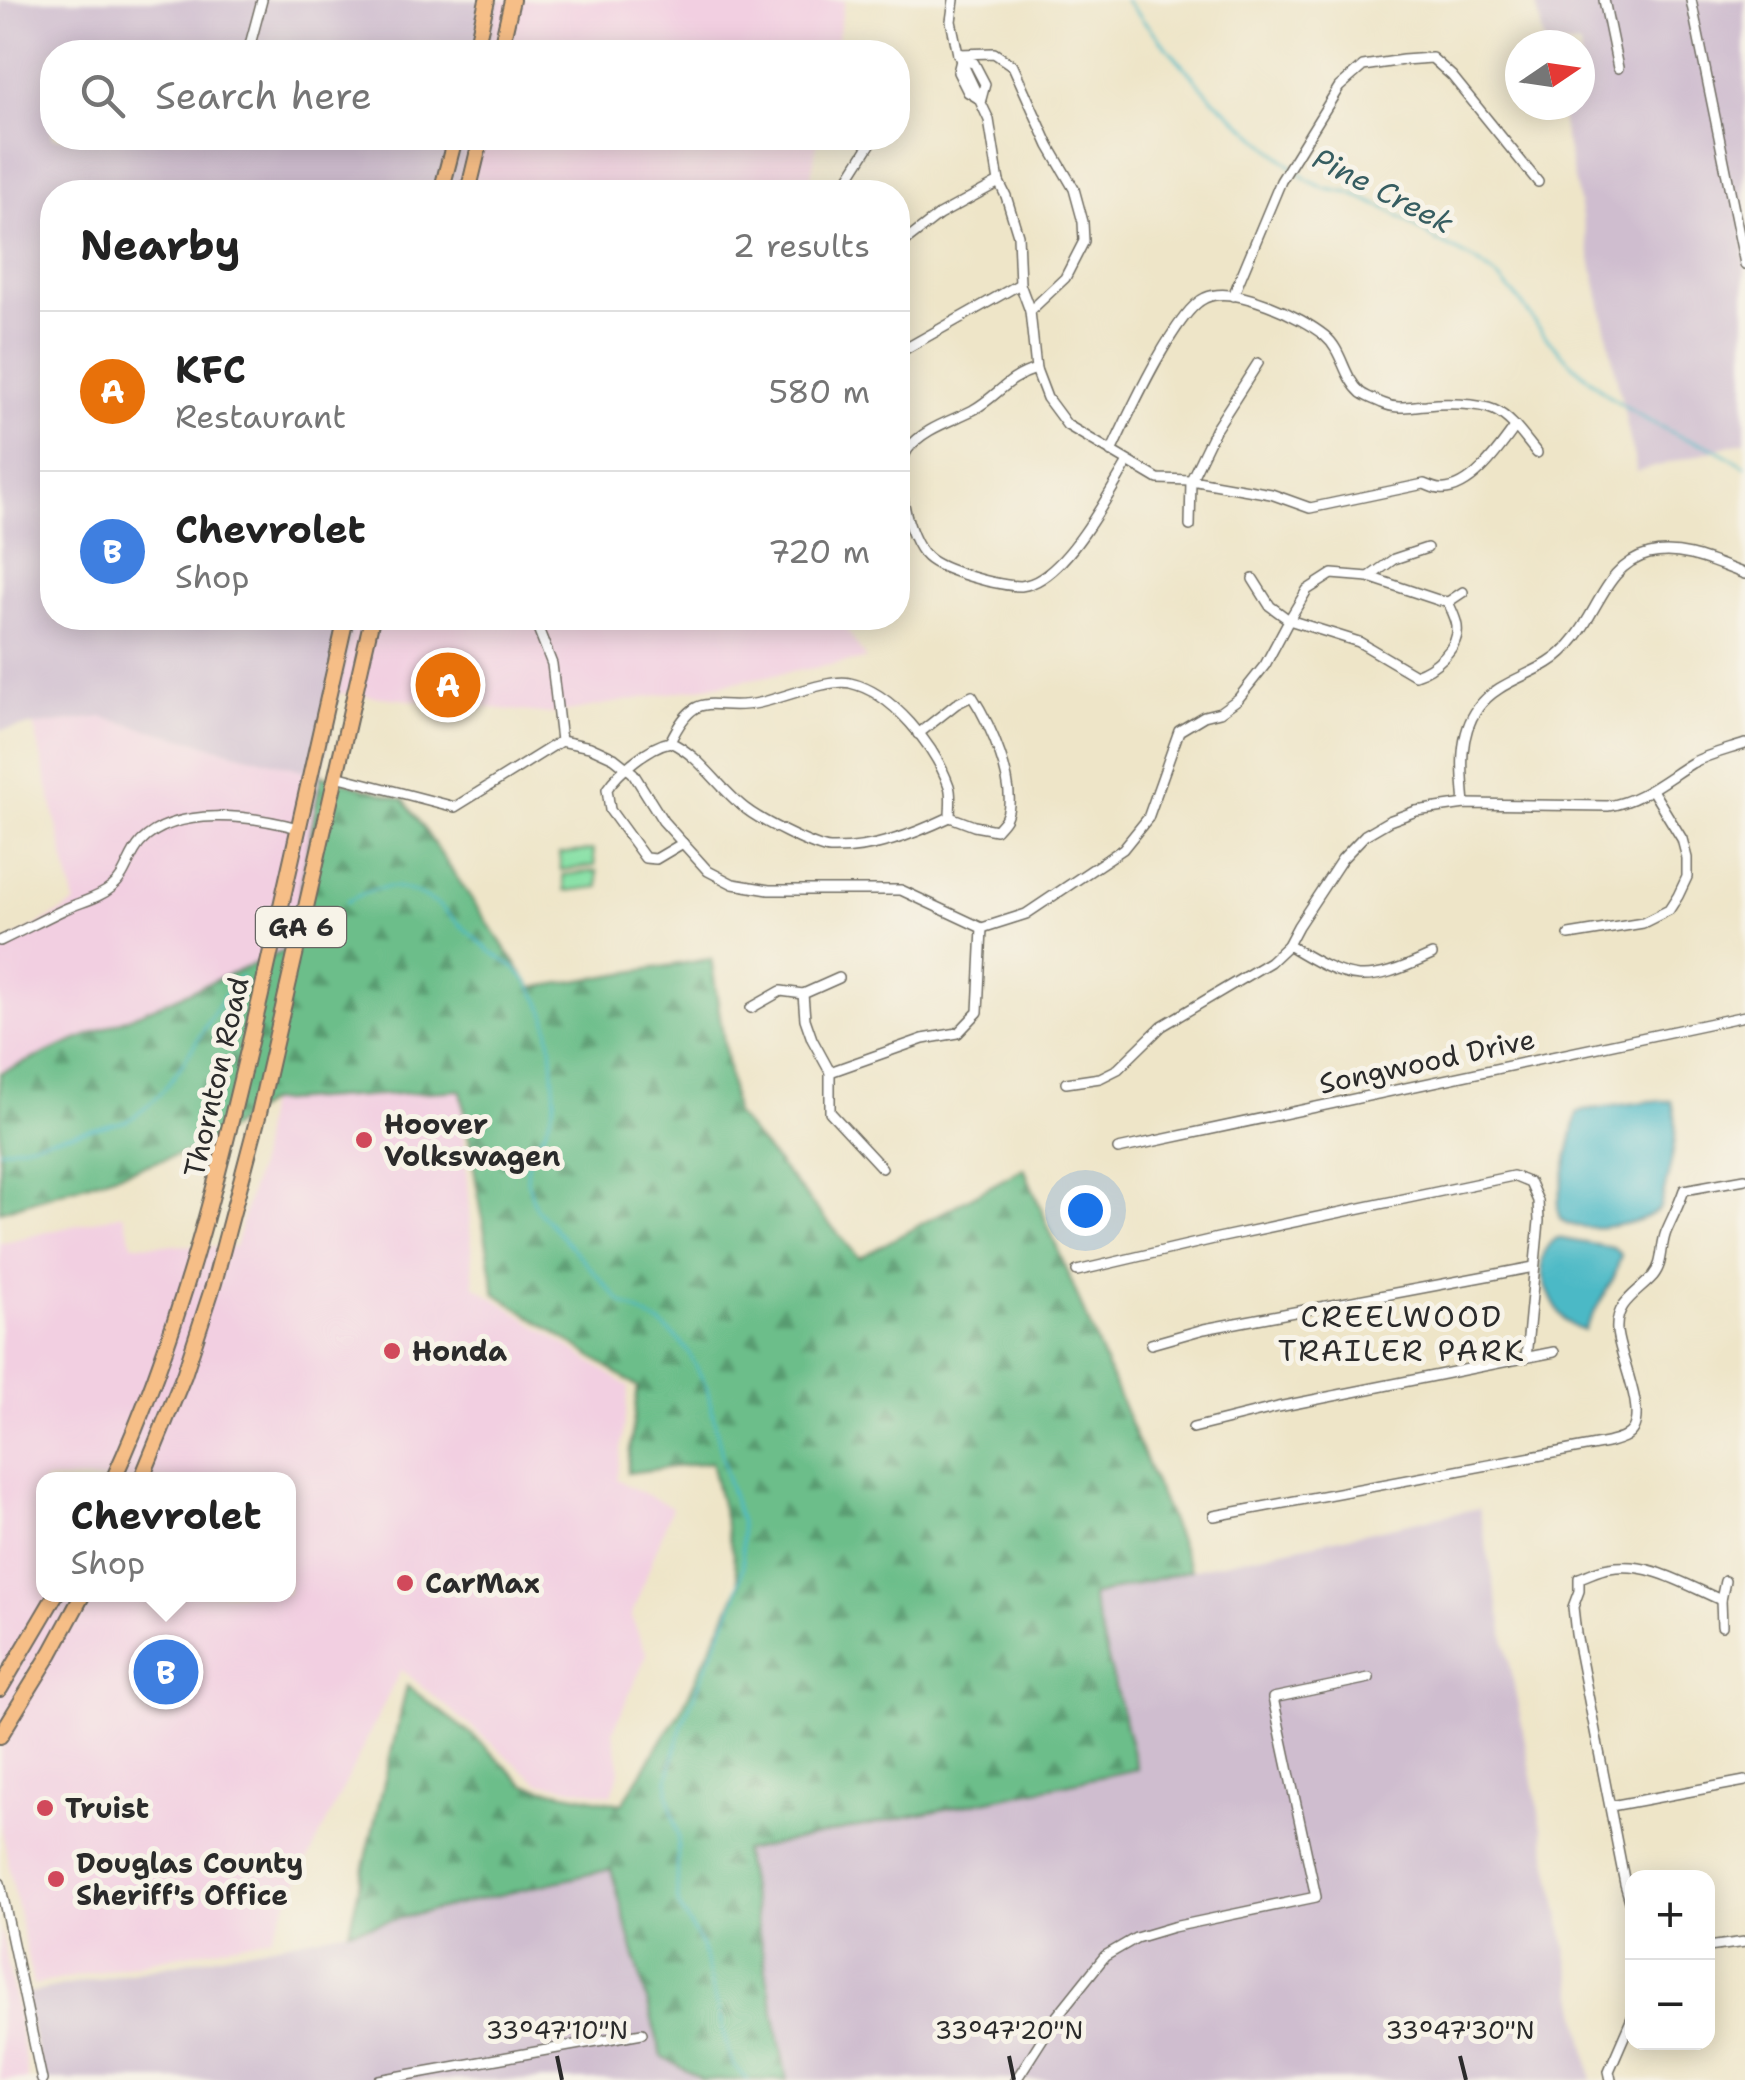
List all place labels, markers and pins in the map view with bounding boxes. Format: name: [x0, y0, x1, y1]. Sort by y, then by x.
pin: A: [416, 648, 480, 722]
place label: Hoover Volkswagen: [384, 1105, 560, 1175]
marker: Hoover Volkswagen: [353, 1129, 375, 1151]
place label: Honda: [412, 1332, 507, 1370]
marker: Honda: [381, 1340, 403, 1362]
place label: CarMax: [425, 1564, 540, 1602]
marker: CarMax: [394, 1572, 416, 1594]
pin: B: [134, 1634, 198, 1710]
place label: Truist: [65, 1789, 149, 1827]
marker: Truist: [34, 1797, 56, 1819]
place label: Douglas County Sheriff's Office: [76, 1844, 303, 1914]
marker: Douglas County Sheriff's Office: [45, 1868, 67, 1890]

